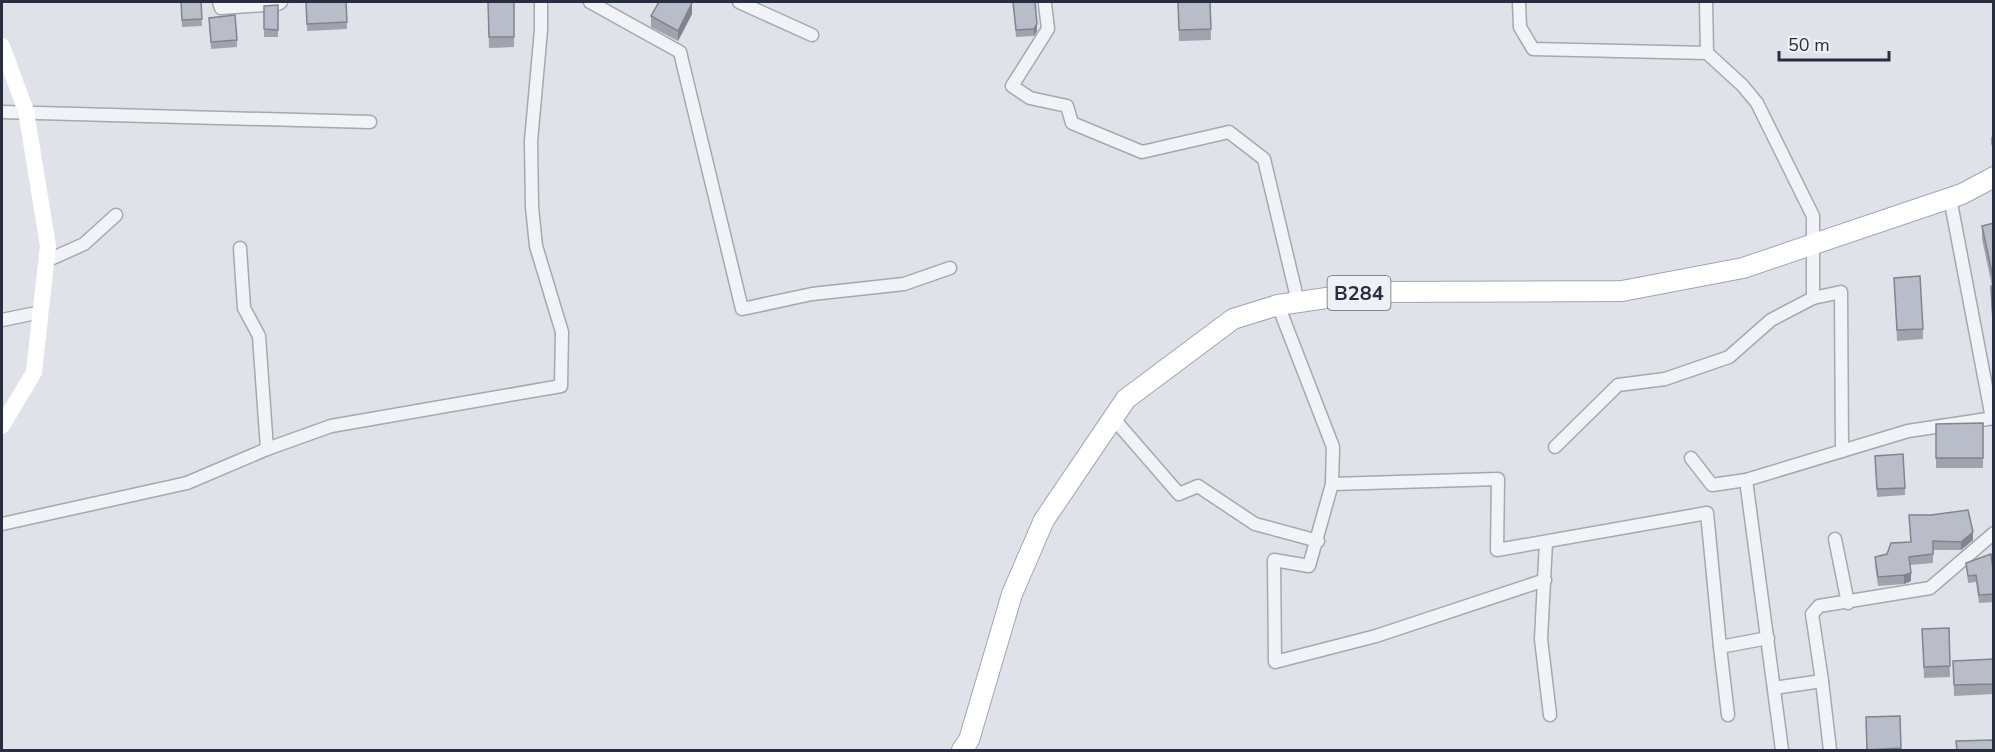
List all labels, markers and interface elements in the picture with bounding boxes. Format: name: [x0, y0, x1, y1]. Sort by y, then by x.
scale bar: [1779, 24, 1888, 62]
text: 50 m: [1788, 33, 1830, 57]
road number: B284: [1328, 276, 1390, 310]

